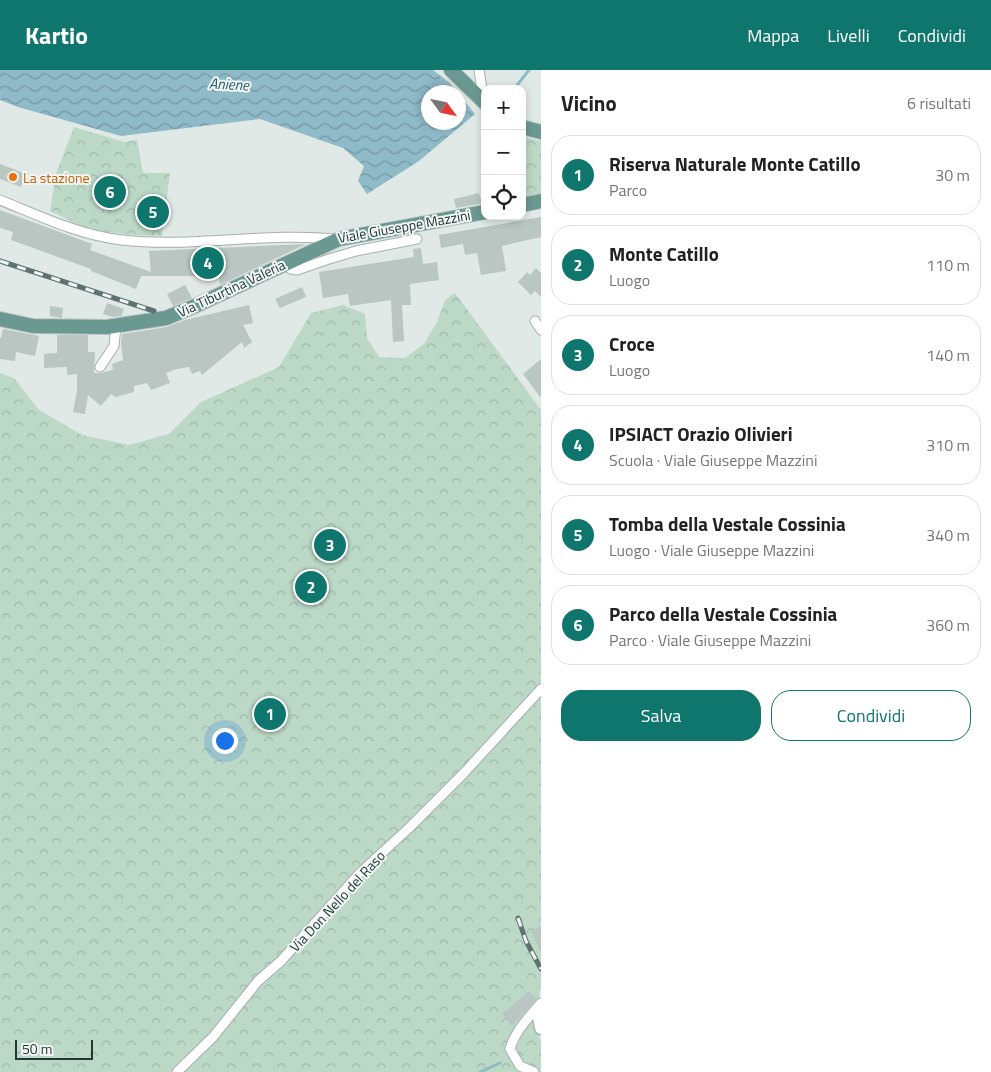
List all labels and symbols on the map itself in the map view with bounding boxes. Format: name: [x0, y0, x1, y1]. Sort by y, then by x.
water label: Aniene: [208, 71, 251, 97]
north arrow: [421, 85, 466, 130]
place label: La stazione: [23, 167, 90, 188]
marker: La stazione: [7, 171, 19, 183]
pin: 6: [94, 173, 126, 211]
pin: 5: [137, 193, 169, 231]
street label: Viale Giuseppe Mazzini: [336, 204, 472, 248]
pin: 4: [192, 244, 224, 282]
street label: Via Tiburtina Valeria: [174, 254, 288, 322]
pin: 3: [314, 526, 346, 564]
pin: 2: [295, 568, 327, 606]
pin: 1: [254, 695, 286, 733]
your location: [212, 728, 238, 754]
street label: Via Don Nello del Raso: [284, 846, 390, 956]
scale bar: [15, 1037, 92, 1060]

